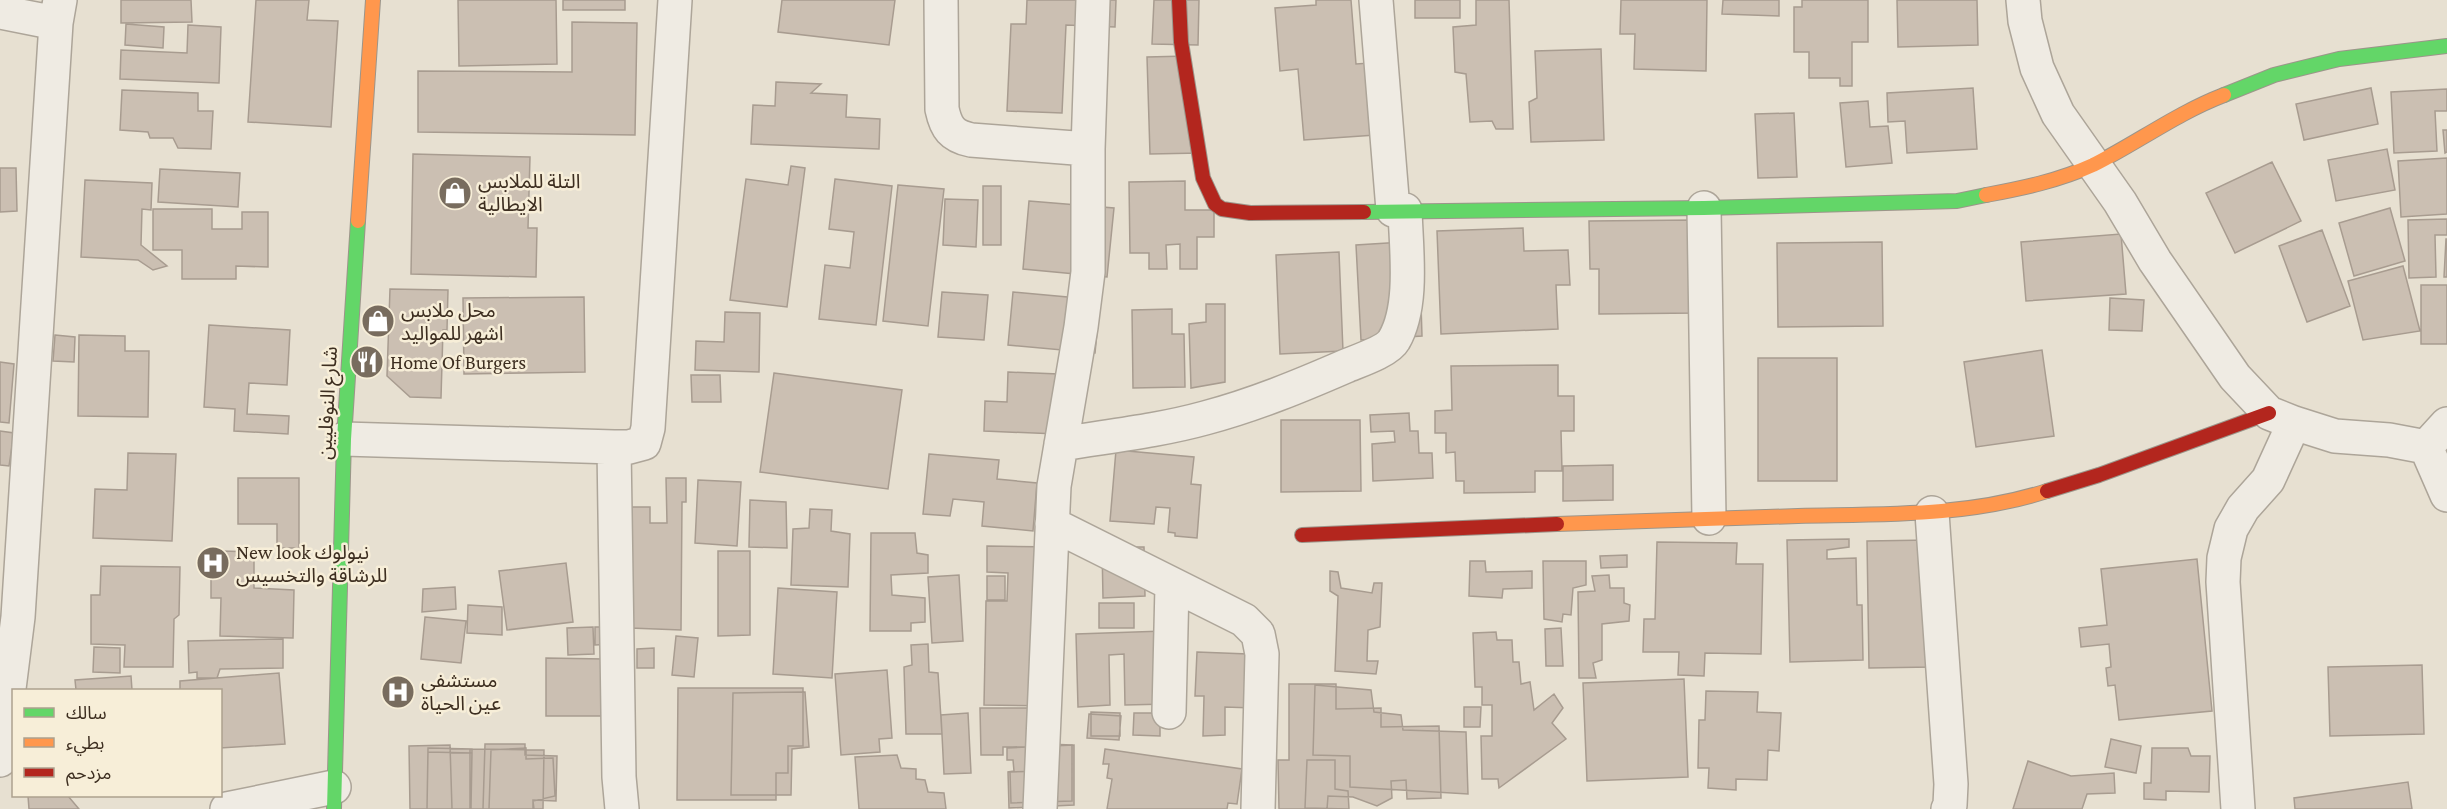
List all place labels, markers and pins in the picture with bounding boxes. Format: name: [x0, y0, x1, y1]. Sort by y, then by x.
place label: التلة للملابس الايطالية: [478, 170, 580, 215]
shop icon: التلة للملابس الايطالية: [437, 175, 473, 211]
place label: محل ملابس اشهر للمواليد: [401, 299, 504, 345]
shop icon: محل ملابس اشهر للمواليد: [360, 303, 396, 339]
restaurant icon: Home Of Burgers: [349, 344, 385, 380]
place label: Home Of Burgers: [390, 351, 526, 374]
place label: New look نيولوك للرشاقة والتخسيس: [236, 541, 387, 587]
hospital icon: New look نيولوك للرشاقة والتخسيس: [195, 545, 231, 581]
place label: مستشفى عين الحياة: [421, 669, 501, 715]
hospital icon: مستشفى عين الحياة: [380, 674, 416, 710]

